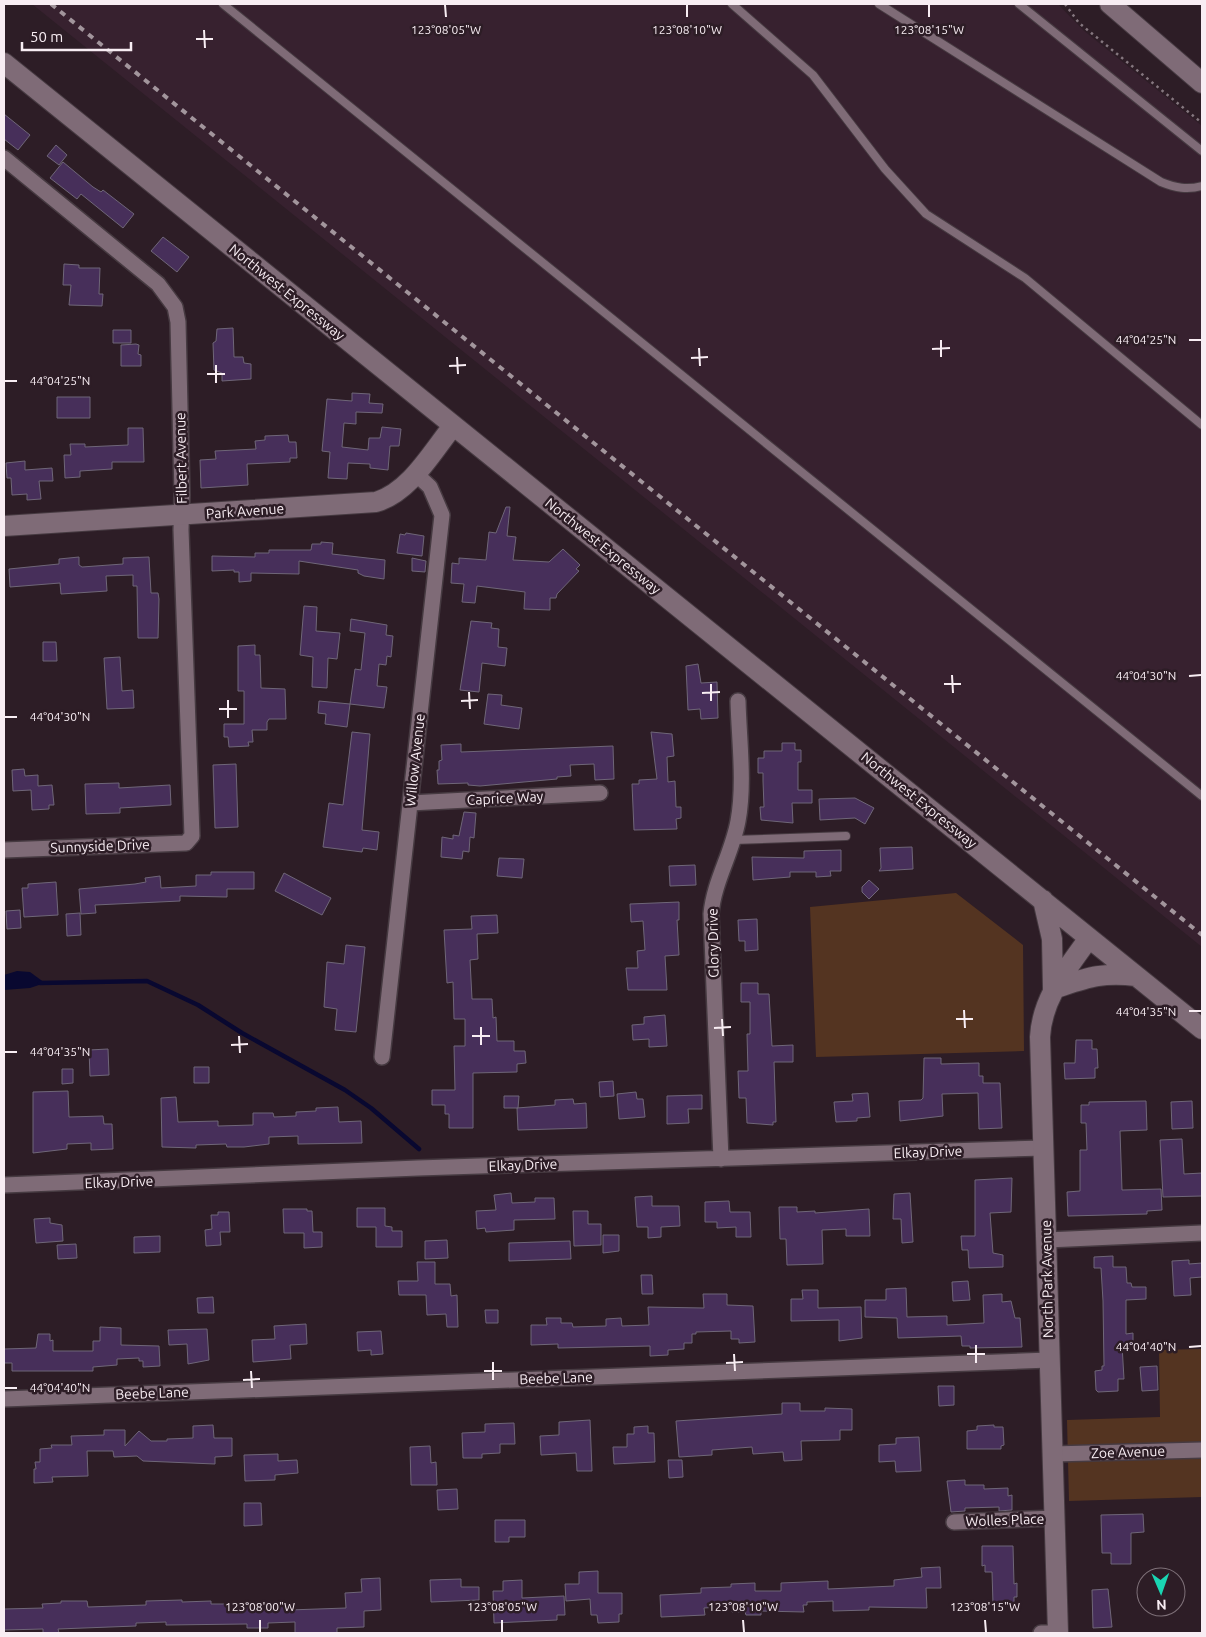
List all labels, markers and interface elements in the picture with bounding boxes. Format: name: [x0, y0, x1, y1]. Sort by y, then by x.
scale bar: [22, 20, 131, 52]
text: 123°08'05"W: [411, 23, 481, 36]
text: 123°08'10"W: [652, 23, 722, 36]
text: 123°08'15"W: [894, 23, 964, 36]
text: 50 m: [30, 28, 63, 45]
street label: Northwest Expressway: [226, 241, 348, 344]
text: 44°04'25"N: [1116, 333, 1176, 346]
text: 44°04'25"N: [30, 374, 90, 387]
street label: Filbert Avenue: [172, 412, 190, 504]
street label: Northwest Expressway: [542, 495, 664, 598]
street label: Park Avenue: [205, 500, 285, 522]
text: 44°04'30"N: [1116, 669, 1176, 682]
text: 44°04'30"N: [30, 710, 90, 723]
street label: Willow Avenue: [402, 713, 428, 807]
street label: Northwest Expressway: [858, 749, 980, 852]
street label: Caprice Way: [466, 788, 544, 808]
street label: Sunnyside Drive: [50, 836, 150, 856]
street label: Glory Drive: [704, 908, 722, 978]
text: 44°04'35"N: [1116, 1005, 1176, 1018]
text: 44°04'35"N: [30, 1045, 90, 1058]
street label: Elkay Drive: [893, 1143, 963, 1161]
street label: Elkay Drive: [488, 1156, 558, 1174]
street label: Elkay Drive: [84, 1173, 154, 1191]
street label: North Park Avenue: [1038, 1220, 1056, 1338]
text: 44°04'40"N: [1116, 1340, 1176, 1353]
street label: Beebe Lane: [519, 1369, 593, 1387]
text: 44°04'40"N: [30, 1381, 90, 1394]
street label: Beebe Lane: [115, 1384, 189, 1402]
street label: Zoe Avenue: [1091, 1443, 1165, 1461]
street label: Wolles Place: [965, 1511, 1045, 1529]
north arrow: [1136, 1567, 1186, 1617]
text: N: [1156, 1597, 1167, 1613]
text: 123°08'00"W: [225, 1600, 295, 1613]
text: 123°08'05"W: [467, 1600, 537, 1613]
text: 123°08'10"W: [708, 1600, 778, 1613]
text: 123°08'15"W: [950, 1600, 1020, 1613]

